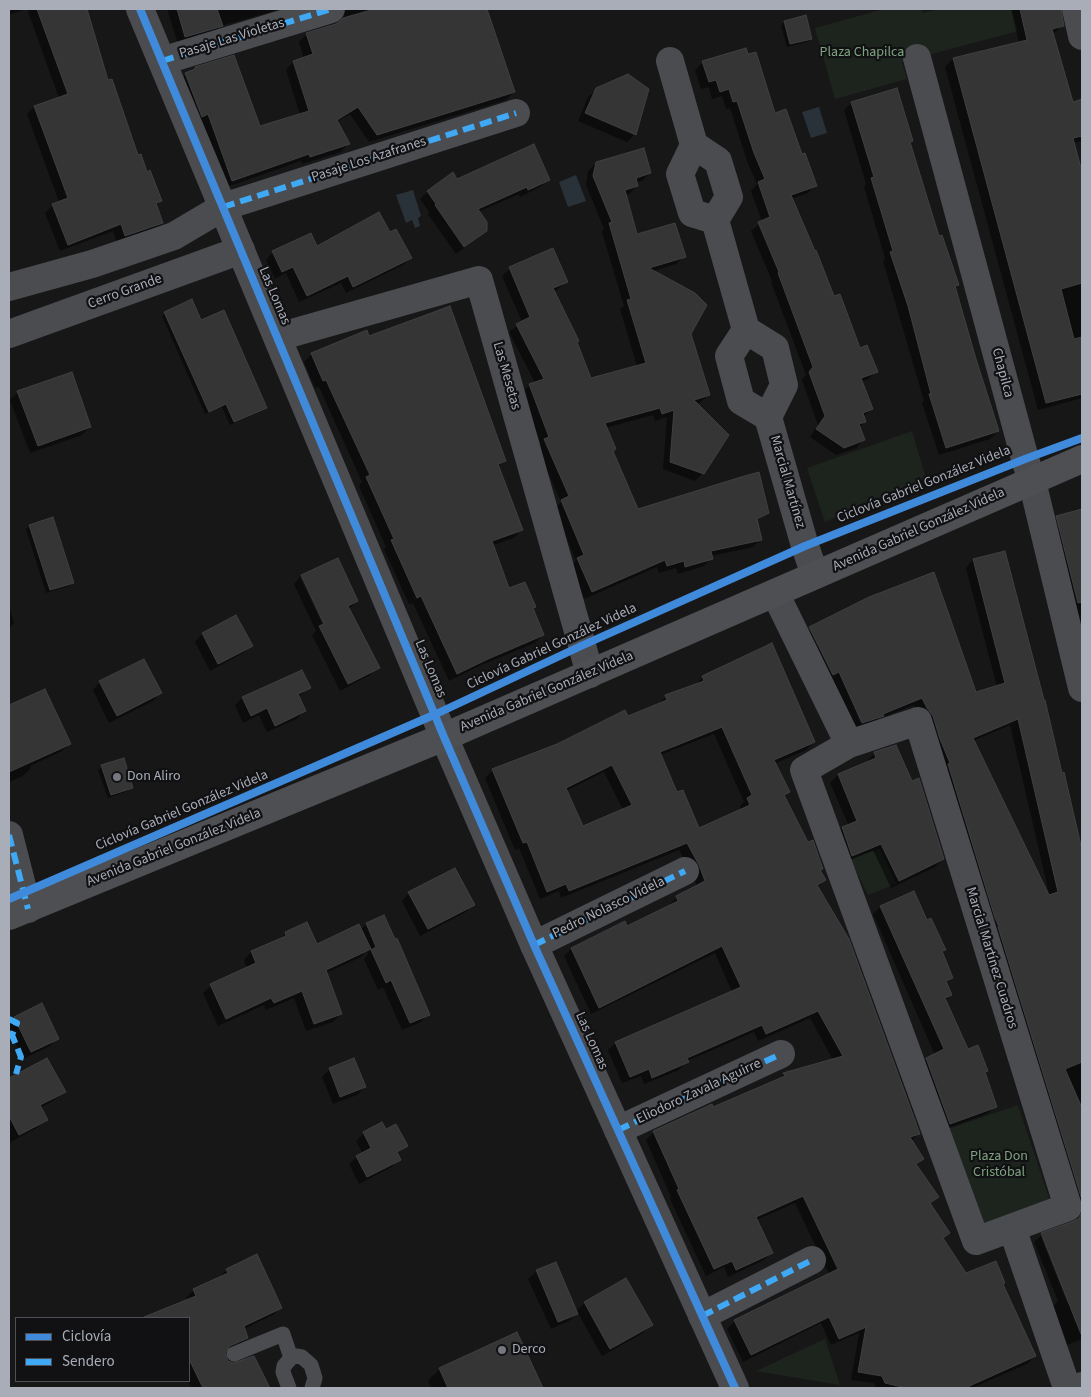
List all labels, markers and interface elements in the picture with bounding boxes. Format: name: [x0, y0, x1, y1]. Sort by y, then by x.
street label: Pasaje Las Violetas: [177, 15, 287, 63]
park label: Plaza Chapilca: [820, 45, 904, 61]
street label: Pasaje Los Azafranes: [309, 134, 429, 186]
street label: Las Lomas: [254, 265, 294, 327]
street label: Cerro Grande: [86, 271, 164, 313]
street label: Las Mesetas: [488, 340, 524, 412]
street label: Chapilca: [987, 346, 1017, 400]
street label: Marcial Martínez: [766, 434, 808, 530]
street label: Ciclovía Gabriel González Videla: [835, 442, 1013, 528]
street label: Avenida Gabriel González Videla: [830, 484, 1008, 576]
street label: Ciclovía Gabriel González Videla: [464, 600, 640, 694]
street label: Las Lomas: [410, 638, 450, 700]
street label: Avenida Gabriel González Videla: [458, 648, 636, 736]
street label: Ciclovía Gabriel González Videla: [93, 767, 271, 855]
place label: Don Aliro: [127, 769, 181, 785]
marker: Don Aliro: [111, 771, 123, 783]
street label: Avenida Gabriel González Videla: [84, 805, 264, 891]
street label: Pedro Nolasco Videla: [550, 873, 668, 943]
street label: Marcial Martínez Cuadros: [961, 885, 1021, 1031]
street label: Las Lomas: [571, 1010, 611, 1072]
street label: Eliodoro Zavala Aguirre: [634, 1056, 764, 1128]
park label: Plaza Don Cristóbal: [970, 1149, 1028, 1182]
legend: [15, 1317, 190, 1382]
text: Ciclovía: [62, 1326, 111, 1347]
place label: Derco: [512, 1342, 546, 1358]
marker: Derco: [496, 1344, 508, 1356]
text: Sendero: [62, 1351, 115, 1372]

